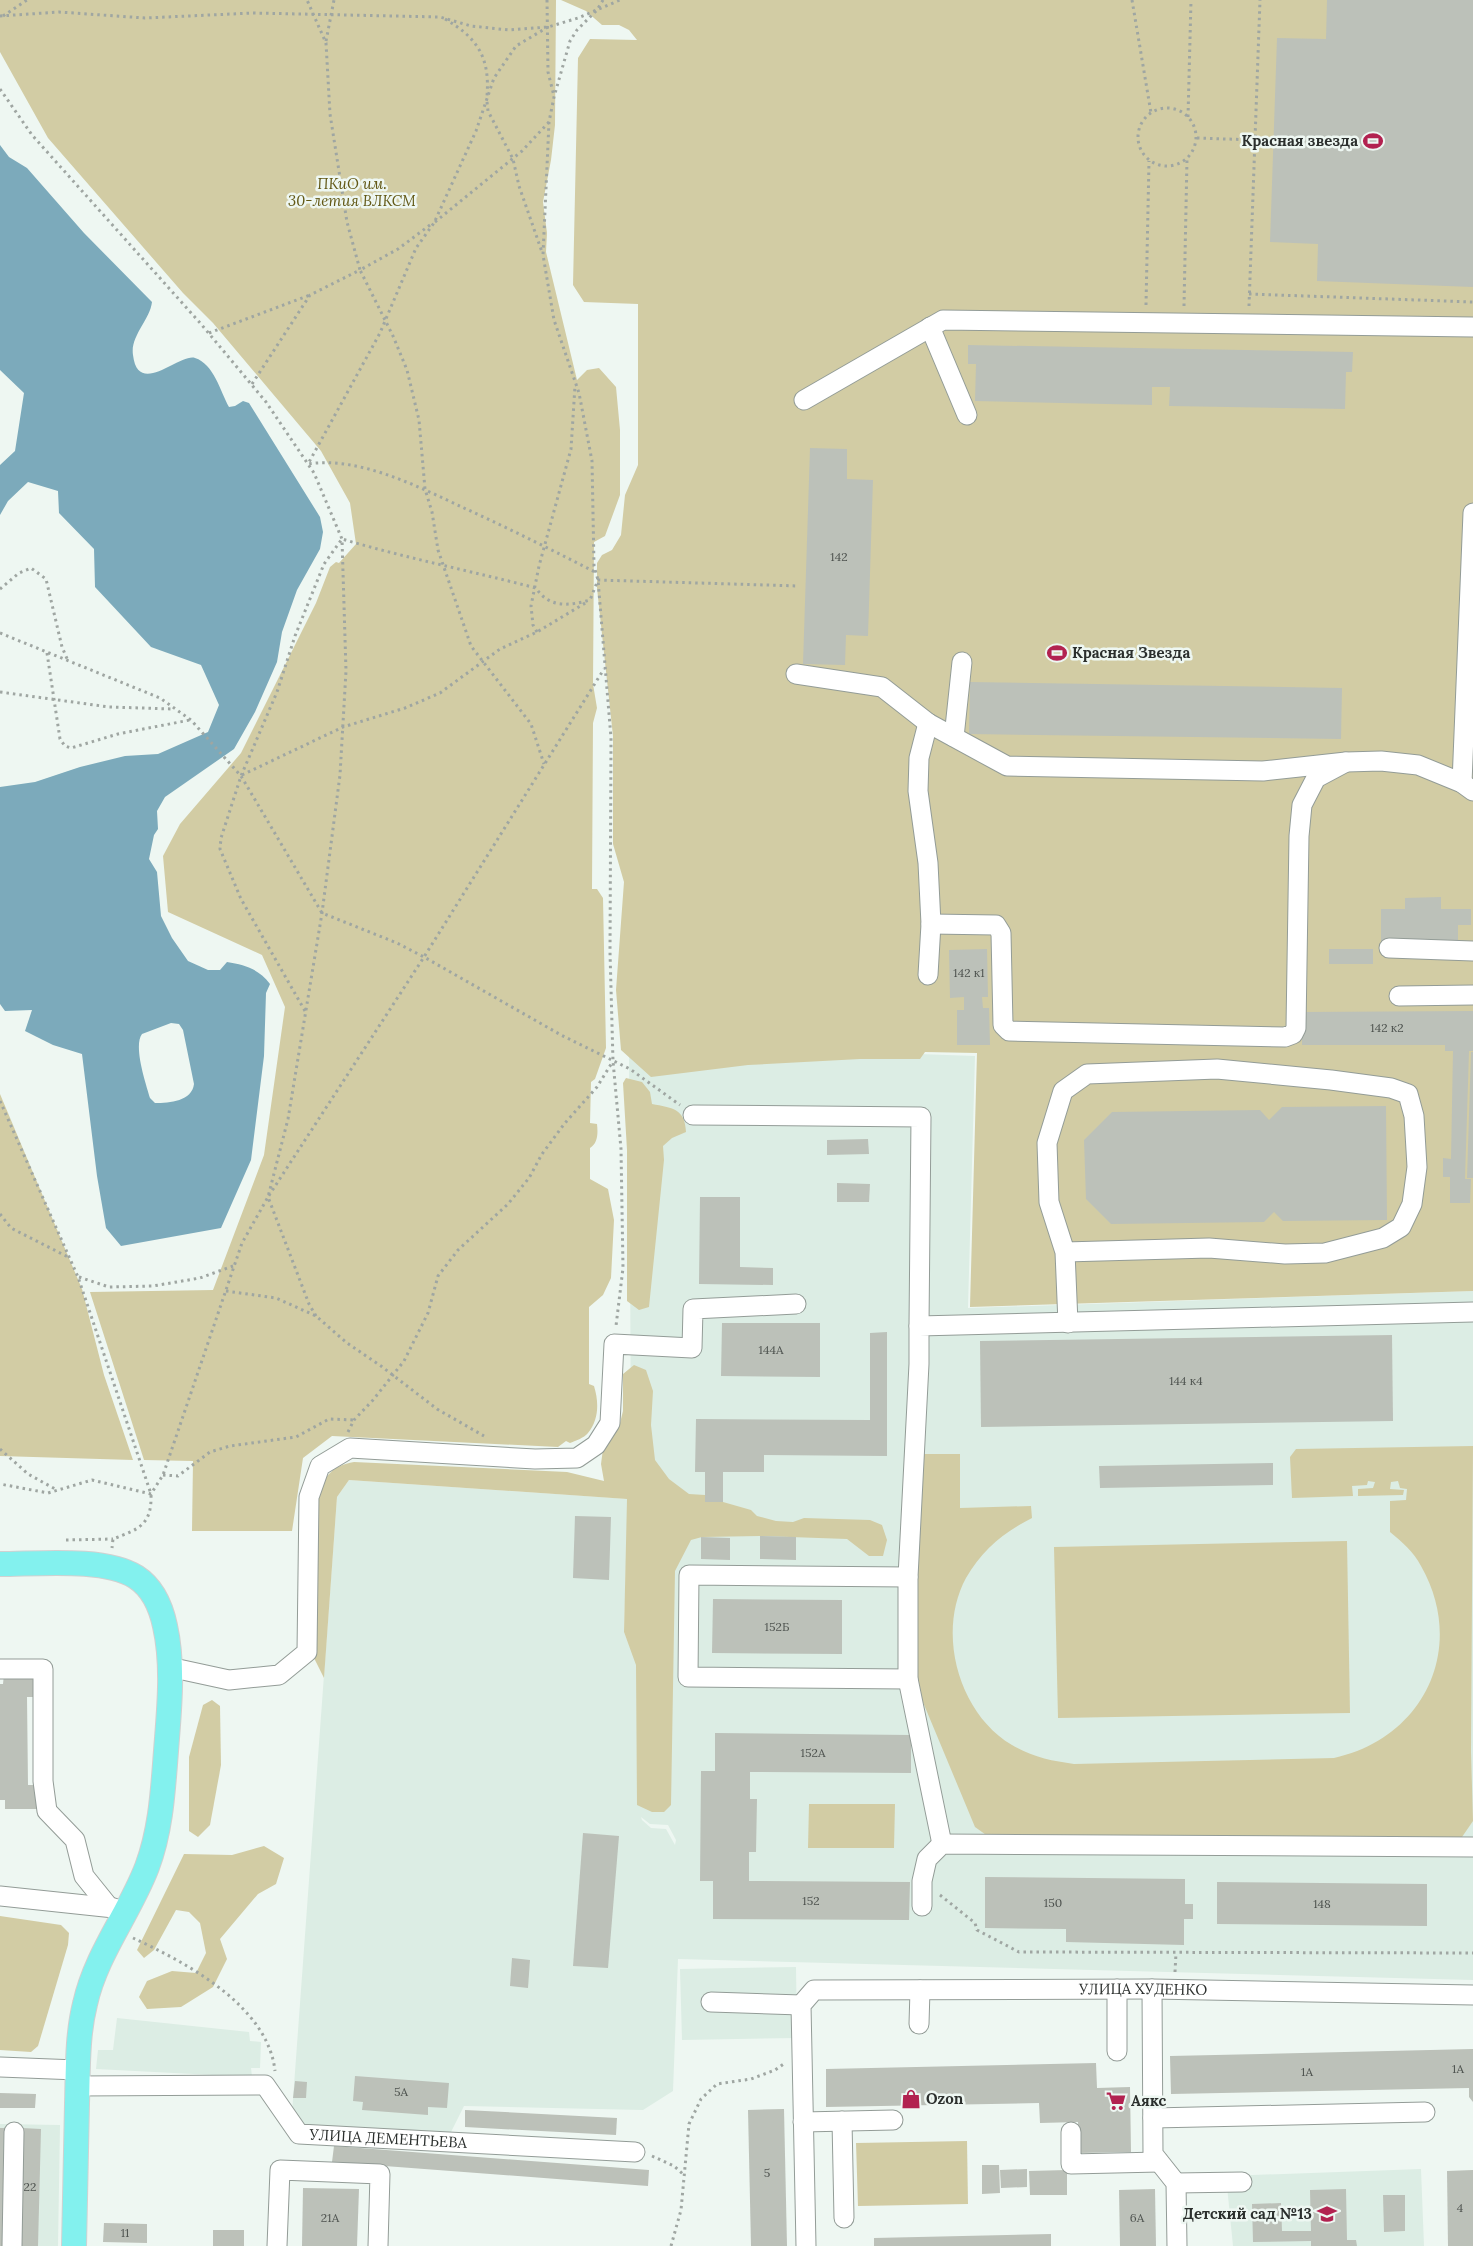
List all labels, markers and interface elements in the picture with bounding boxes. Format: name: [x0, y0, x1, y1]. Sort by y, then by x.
sports icon: Красная звезда: [1362, 130, 1384, 152]
place label: Красная звезда: [1242, 131, 1358, 150]
park label: ПКиО им. 30-летия ВЛКСМ: [288, 174, 416, 210]
house number: 142: [830, 549, 848, 564]
sports icon: Красная Звезда: [1046, 642, 1068, 664]
place label: Красная Звезда: [1072, 643, 1190, 662]
house number: 142 к1: [953, 965, 985, 980]
house number: 142 к2: [1370, 1020, 1404, 1035]
house number: 144А: [759, 1342, 784, 1357]
house number: 144 к4: [1169, 1373, 1203, 1388]
house number: 152Б: [765, 1619, 789, 1634]
house number: 152А: [801, 1745, 826, 1760]
house number: 152: [802, 1893, 820, 1908]
house number: 150: [1044, 1895, 1062, 1910]
house number: 148: [1313, 1896, 1331, 1911]
street label: УЛИЦА ХУДЕНКО: [1078, 1979, 1207, 1999]
house number: 1А: [1452, 2061, 1464, 2076]
house number: 1А: [1301, 2064, 1313, 2079]
house number: 5А: [394, 2084, 409, 2099]
shop icon: Ozon: [900, 2088, 922, 2110]
place label: Ozon: [926, 2089, 964, 2108]
supermarket icon: Аякс: [1105, 2090, 1127, 2112]
place label: Аякс: [1131, 2091, 1166, 2110]
street label: УЛИЦА ДЕМЕНТЬЕВА: [308, 2125, 468, 2152]
house number: 5: [764, 2165, 770, 2180]
house number: 22: [24, 2179, 36, 2194]
house number: 4: [1457, 2200, 1464, 2215]
school or university icon: Детский сад №13: [1316, 2203, 1338, 2225]
place label: Детский сад №13: [1183, 2204, 1312, 2223]
house number: 21А: [321, 2210, 340, 2225]
house number: 6А: [1130, 2210, 1145, 2225]
house number: 11: [121, 2225, 129, 2240]

